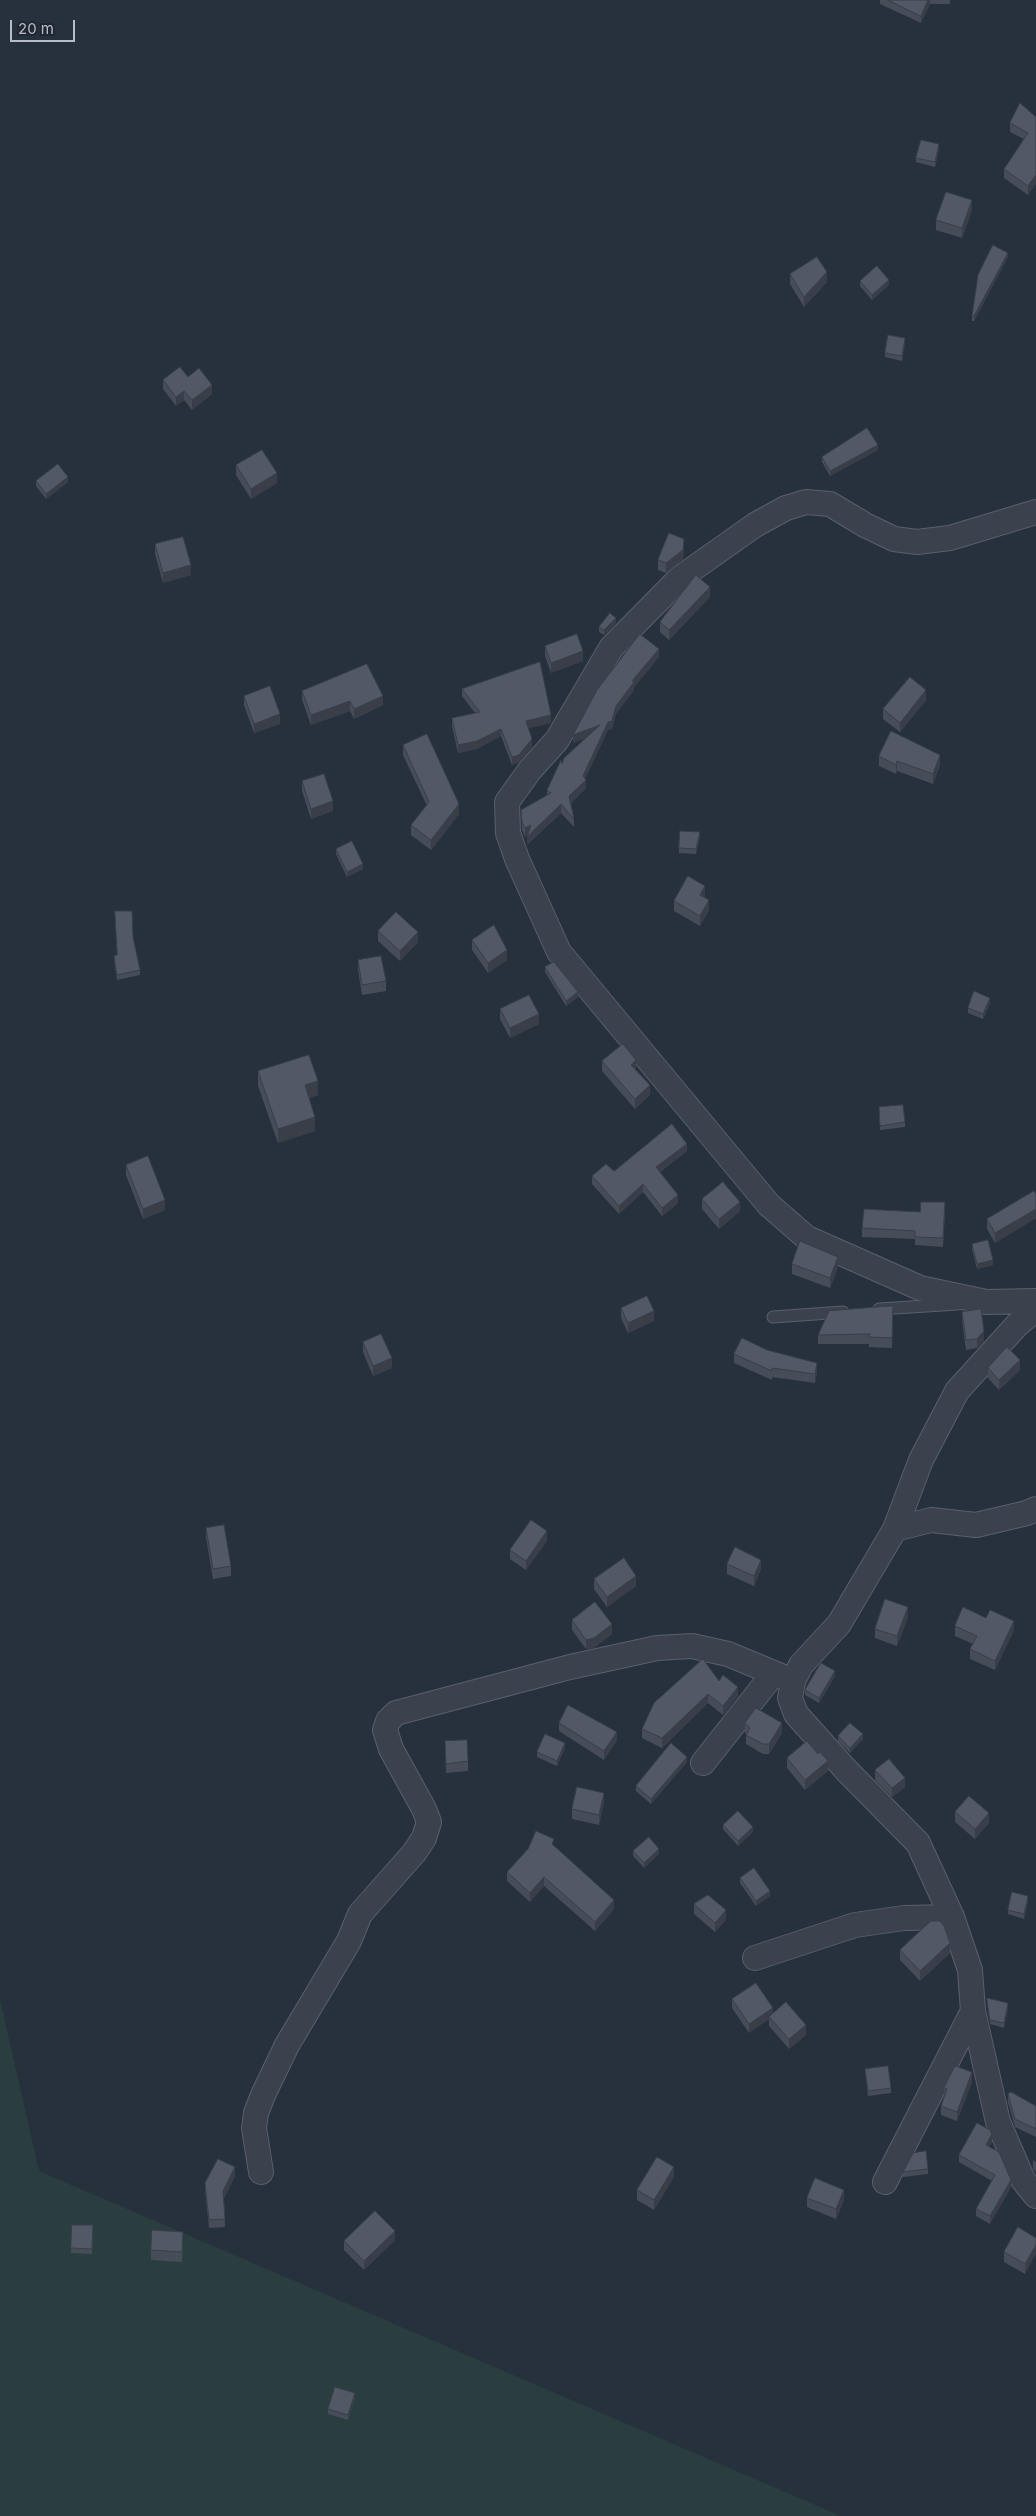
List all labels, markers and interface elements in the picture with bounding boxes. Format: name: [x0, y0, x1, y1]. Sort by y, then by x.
scale bar: [12, 10, 78, 42]
text: 20 m: [18, 19, 54, 38]

